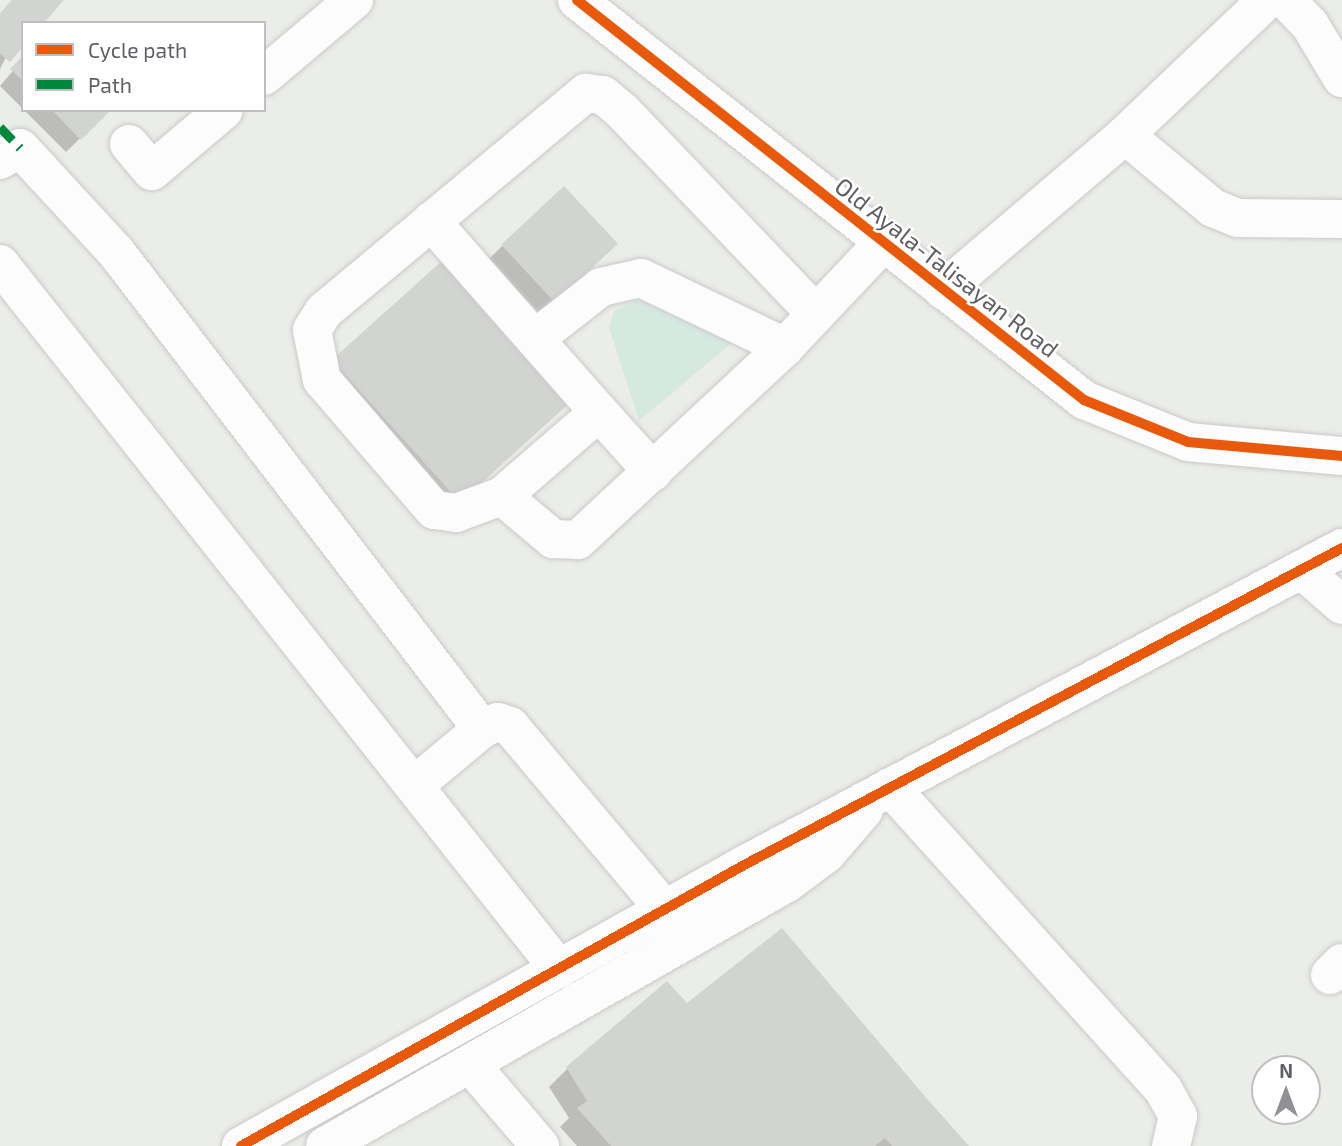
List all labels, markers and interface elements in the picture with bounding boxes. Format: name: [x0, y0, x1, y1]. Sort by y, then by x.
legend: [21, 21, 266, 112]
text: Cycle path: [88, 37, 187, 62]
text: Path: [88, 72, 132, 97]
street label: Old Ayala-Talisayan Road: [829, 171, 1065, 363]
north arrow: [1251, 1055, 1321, 1125]
text: N: [1279, 1059, 1293, 1082]

